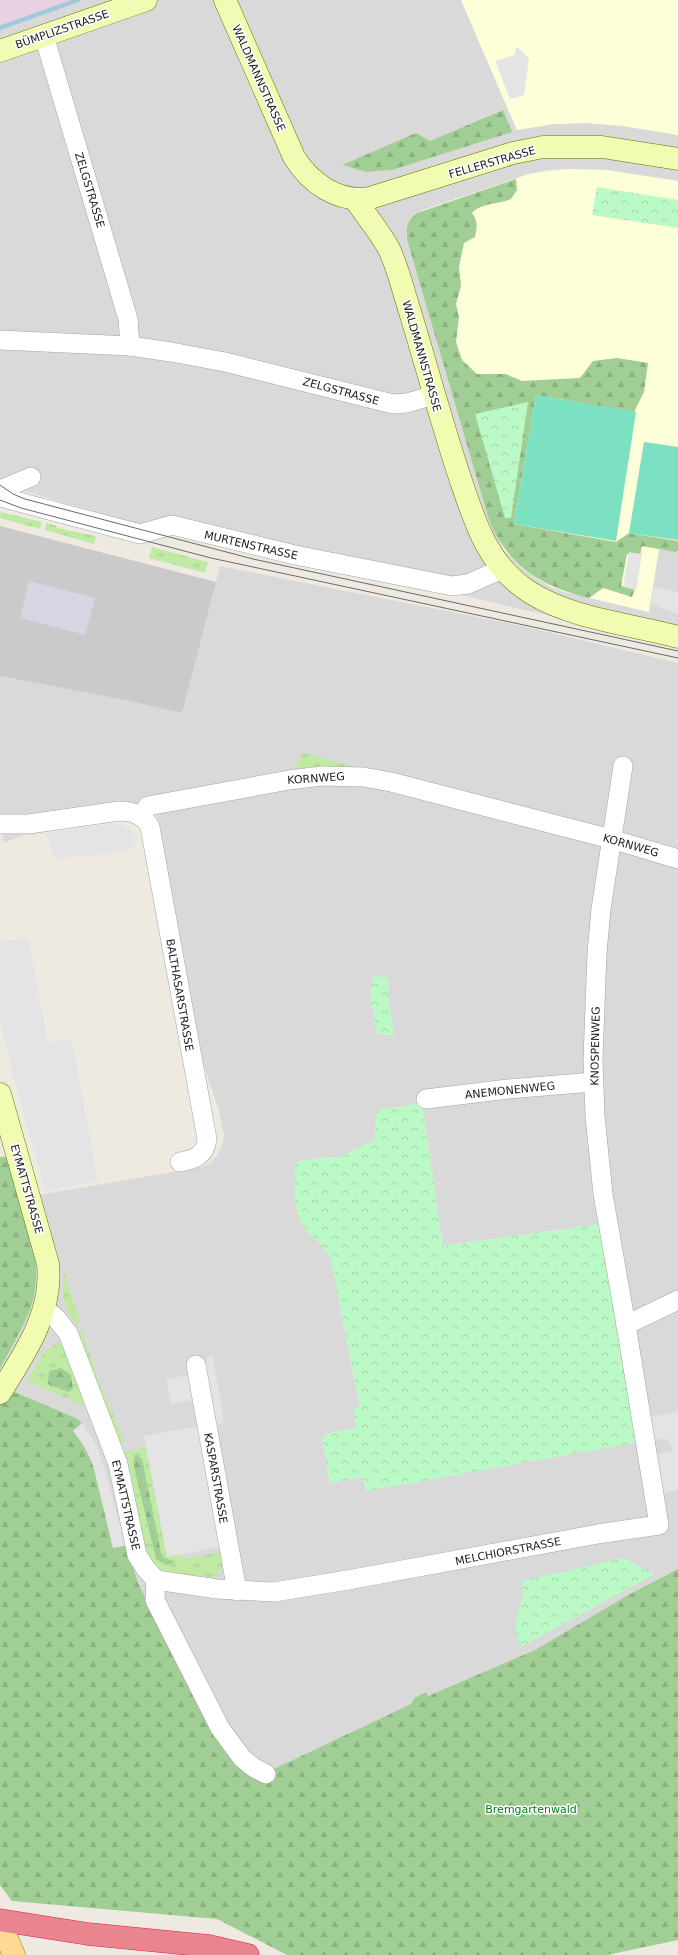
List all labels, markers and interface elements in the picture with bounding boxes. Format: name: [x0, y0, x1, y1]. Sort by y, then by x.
street label: BÜMPLIZSTRASSE: [14, 7, 111, 52]
street label: WALDMANNSTRASSE: [229, 23, 288, 134]
street label: FELLERSTRASSE: [447, 144, 537, 181]
street label: ZELGSTRASSE: [72, 151, 107, 230]
street label: WALDMANNSTRASSE: [399, 299, 444, 413]
street label: ZELGSTRASSE: [301, 375, 380, 408]
street label: MURTENSTRASSE: [203, 528, 299, 563]
street label: KORNWEG: [287, 770, 345, 787]
street label: KORNWEG: [601, 831, 660, 860]
street label: BALTHASARSTRASSE: [163, 938, 196, 1052]
street label: KNOSPENWEG: [588, 1006, 603, 1086]
street label: ANEMONENWEG: [464, 1079, 556, 1102]
street label: EYMATTSTRASSE: [8, 1143, 46, 1235]
street label: KASPARSTRASSE: [201, 1432, 230, 1525]
street label: EYMATTSTRASSE: [109, 1459, 142, 1552]
street label: MELCHIORSTRASSE: [454, 1535, 562, 1568]
park label: Bremgartenwald: [485, 1803, 577, 1816]

